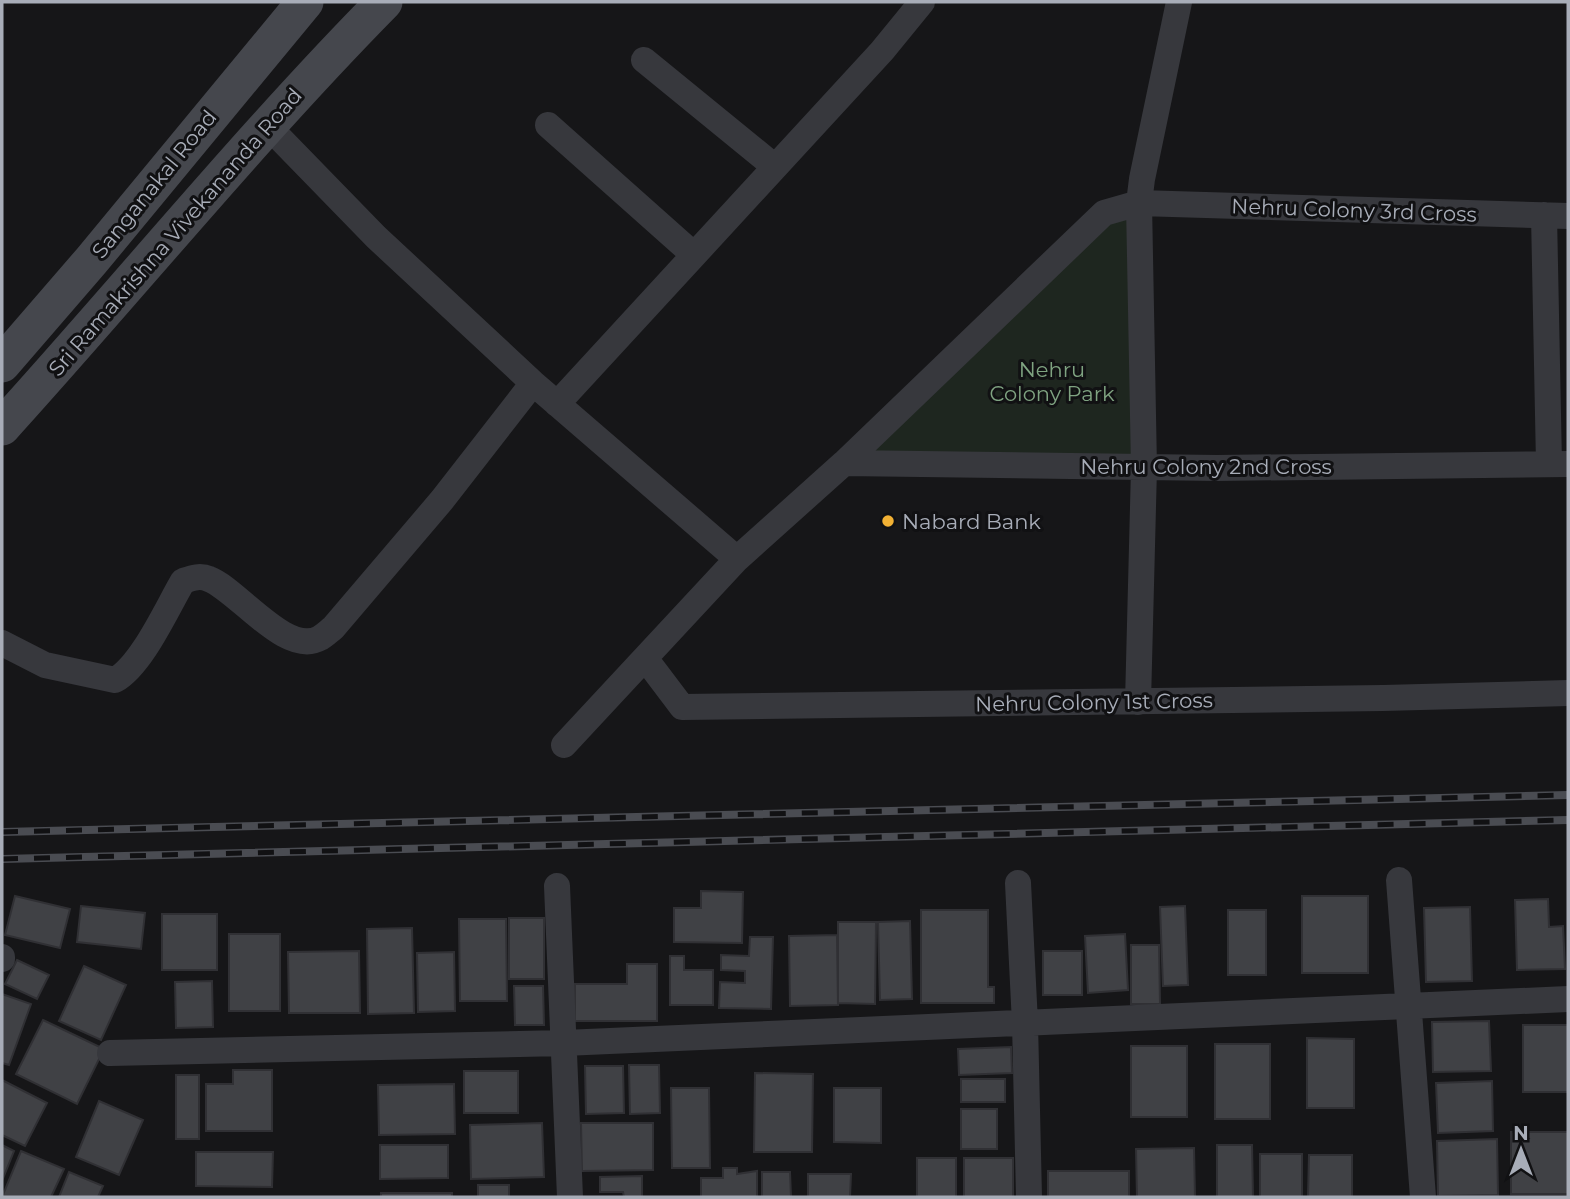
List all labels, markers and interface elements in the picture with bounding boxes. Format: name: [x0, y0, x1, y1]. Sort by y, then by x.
street label: Sri Ramakrishna Vivekananda Road: [43, 83, 307, 381]
street label: Sanganakal Road: [86, 105, 222, 263]
street label: Nehru Colony 3rd Cross: [1231, 193, 1477, 227]
park label: Nehru Colony Park: [989, 357, 1115, 406]
street label: Nehru Colony 2nd Cross: [1080, 454, 1332, 479]
place label: Nabard Bank: [902, 509, 1041, 534]
marker: Nabard Bank: [880, 513, 896, 529]
street label: Nehru Colony 1st Cross: [975, 687, 1213, 717]
north arrow: [1486, 1115, 1556, 1185]
text: N: [1513, 1122, 1529, 1145]

